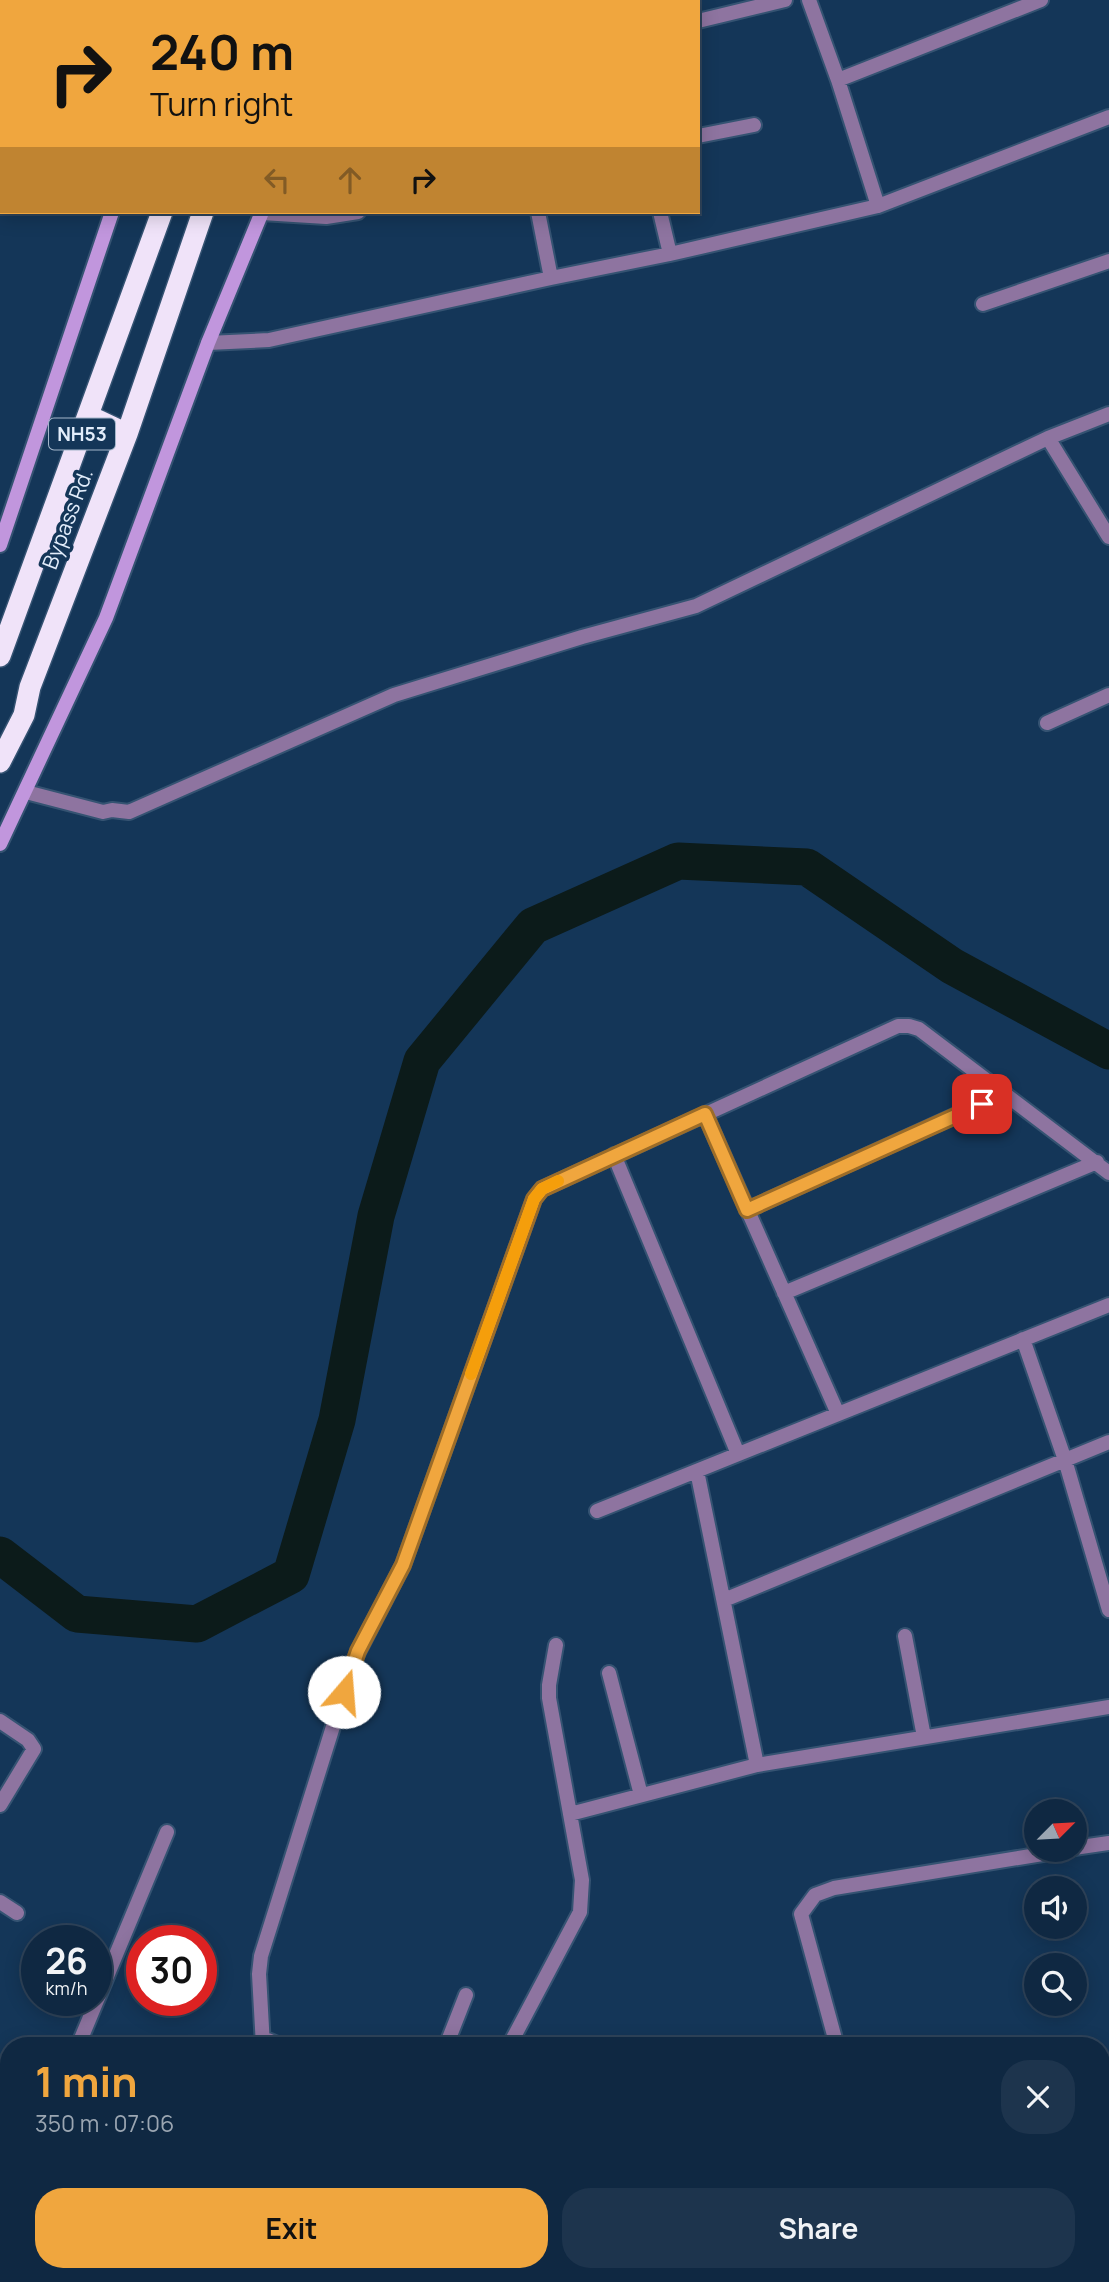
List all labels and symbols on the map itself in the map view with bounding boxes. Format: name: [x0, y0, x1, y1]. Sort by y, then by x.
road number: NH53: [49, 418, 115, 449]
street label: Bypass Rd.: [35, 464, 99, 573]
pin: [952, 1074, 1012, 1134]
position arrow: [307, 1655, 381, 1729]
north arrow: [1024, 1799, 1087, 1862]
speed limit sign: 30: [126, 1925, 217, 2016]

